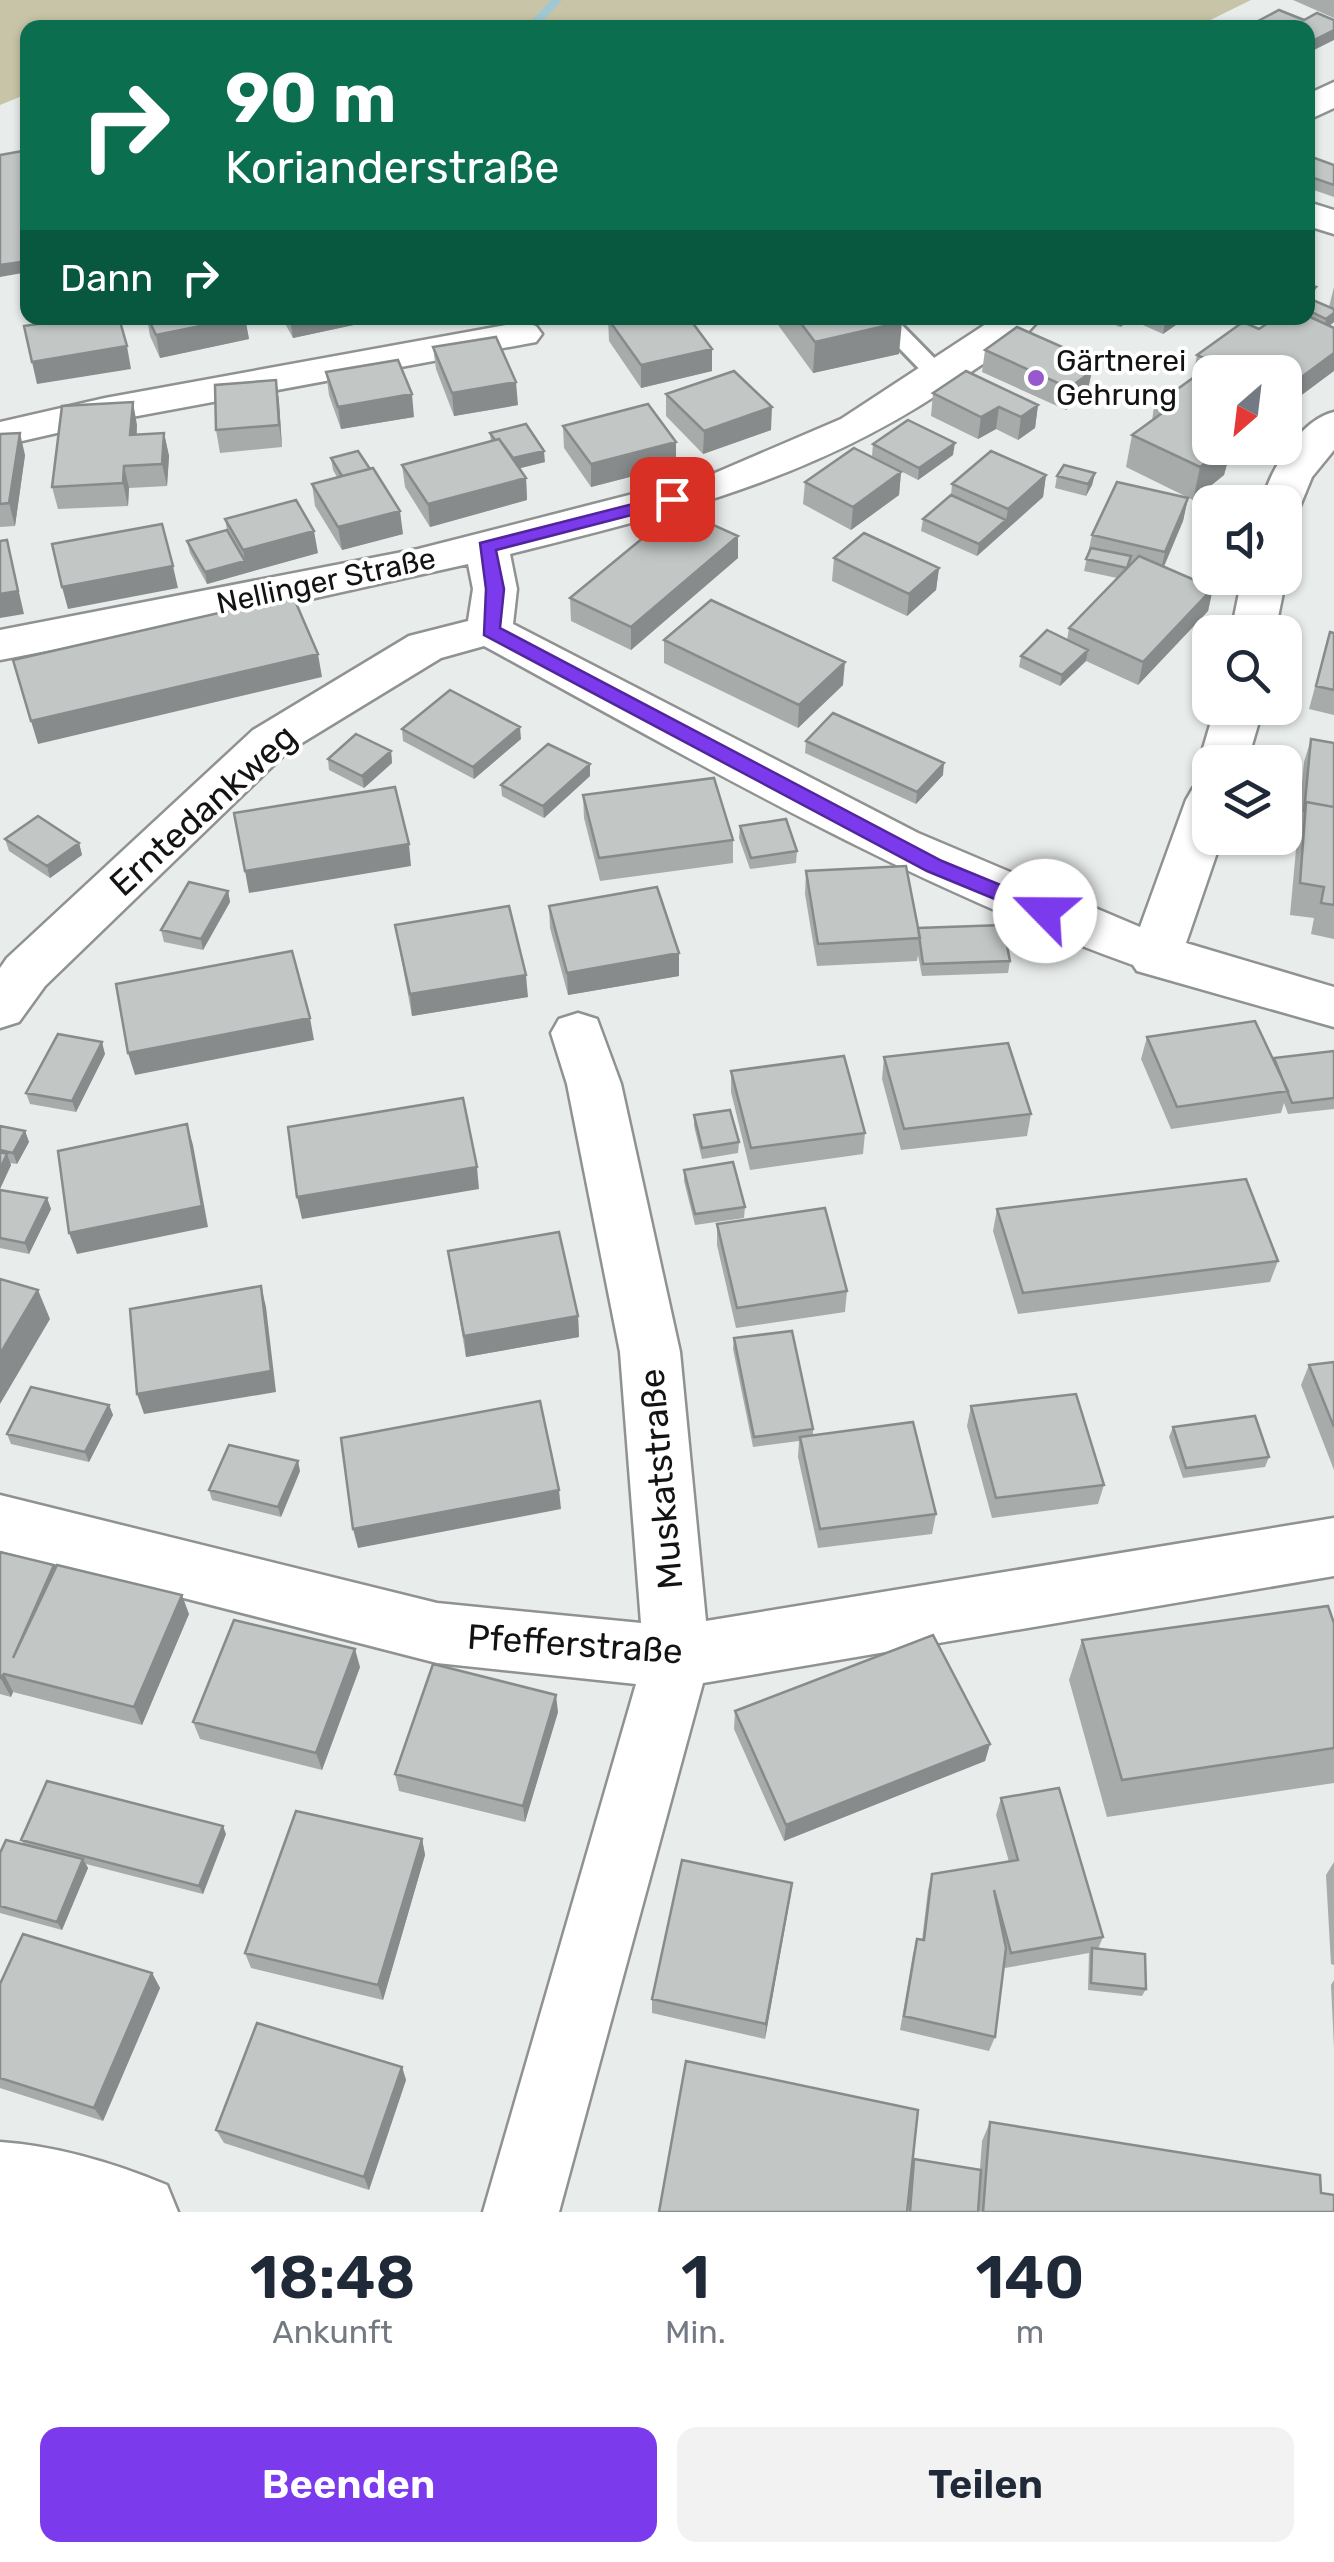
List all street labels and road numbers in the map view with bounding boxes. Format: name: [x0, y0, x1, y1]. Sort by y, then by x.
street label: Nellinger Straße: [213, 540, 439, 622]
street label: Erntedankweg: [101, 715, 305, 905]
street label: Muskatstraße: [630, 1367, 692, 1591]
street label: Pfefferstraße: [466, 1616, 684, 1672]

